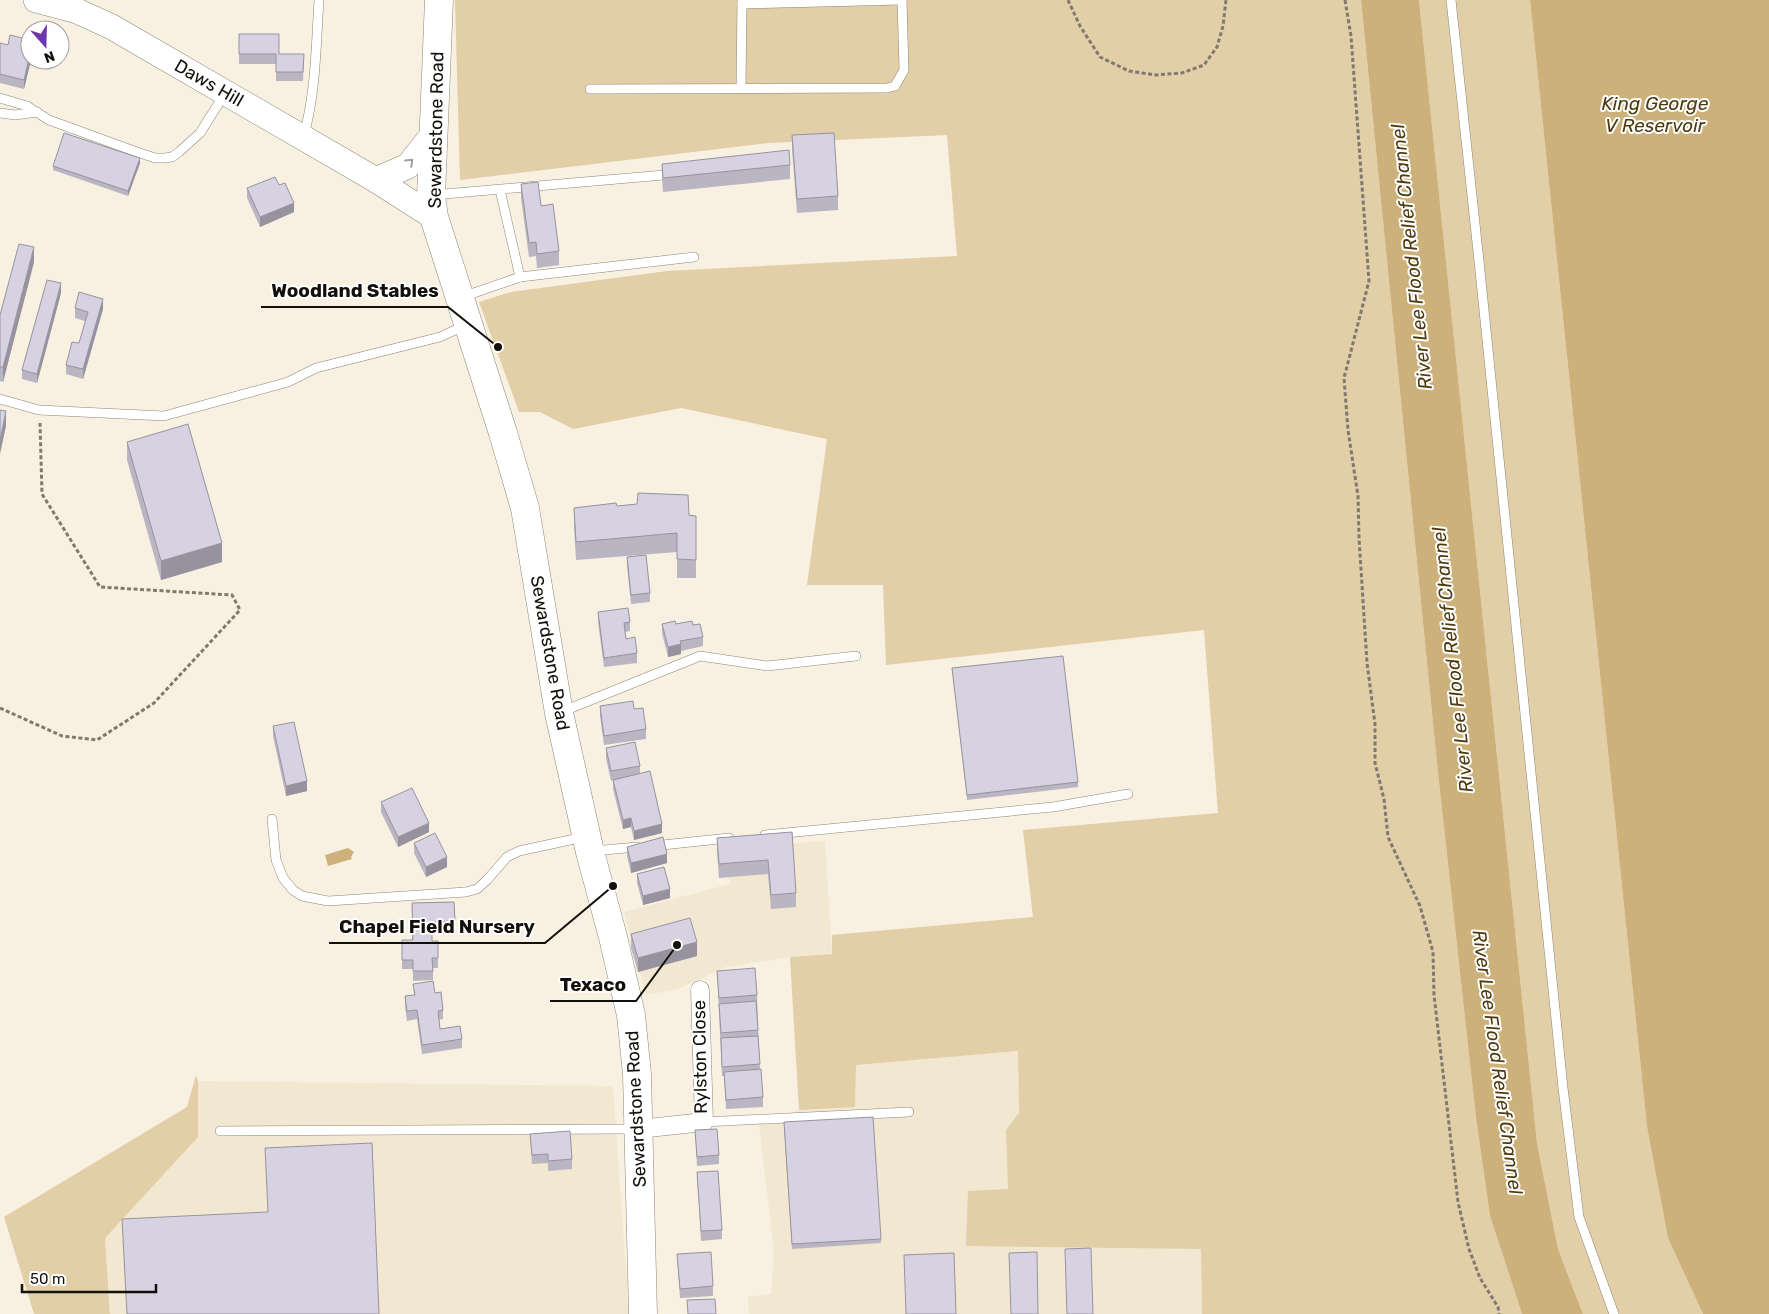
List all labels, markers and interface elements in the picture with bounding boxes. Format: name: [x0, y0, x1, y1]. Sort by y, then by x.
north arrow: [20, 20, 70, 70]
text: N: [42, 47, 57, 66]
street label: Sewardstone Road: [424, 51, 448, 209]
street label: Daws Hill: [171, 54, 247, 112]
water label: King George V Reservoir: [1602, 92, 1709, 137]
water label: River Lee Flood Relief Channel: [1386, 123, 1437, 391]
one-way arrow: [404, 159, 413, 168]
callout: Woodland Stables: [261, 273, 448, 307]
text: Woodland Stables: [271, 279, 439, 302]
water label: River Lee Flood Relief Channel: [1427, 526, 1478, 794]
street label: Sewardstone Road: [526, 574, 574, 732]
callout: Chapel Field Nursery: [329, 909, 545, 943]
text: Chapel Field Nursery: [339, 915, 536, 938]
water label: River Lee Flood Relief Channel: [1468, 928, 1528, 1196]
callout: Texaco: [550, 967, 636, 1001]
text: Texaco: [560, 973, 626, 996]
street label: Rylston Close: [688, 1000, 712, 1114]
street label: Sewardstone Road: [621, 1030, 651, 1188]
scale bar: [22, 1262, 156, 1294]
text: 50 m: [30, 1270, 65, 1288]

